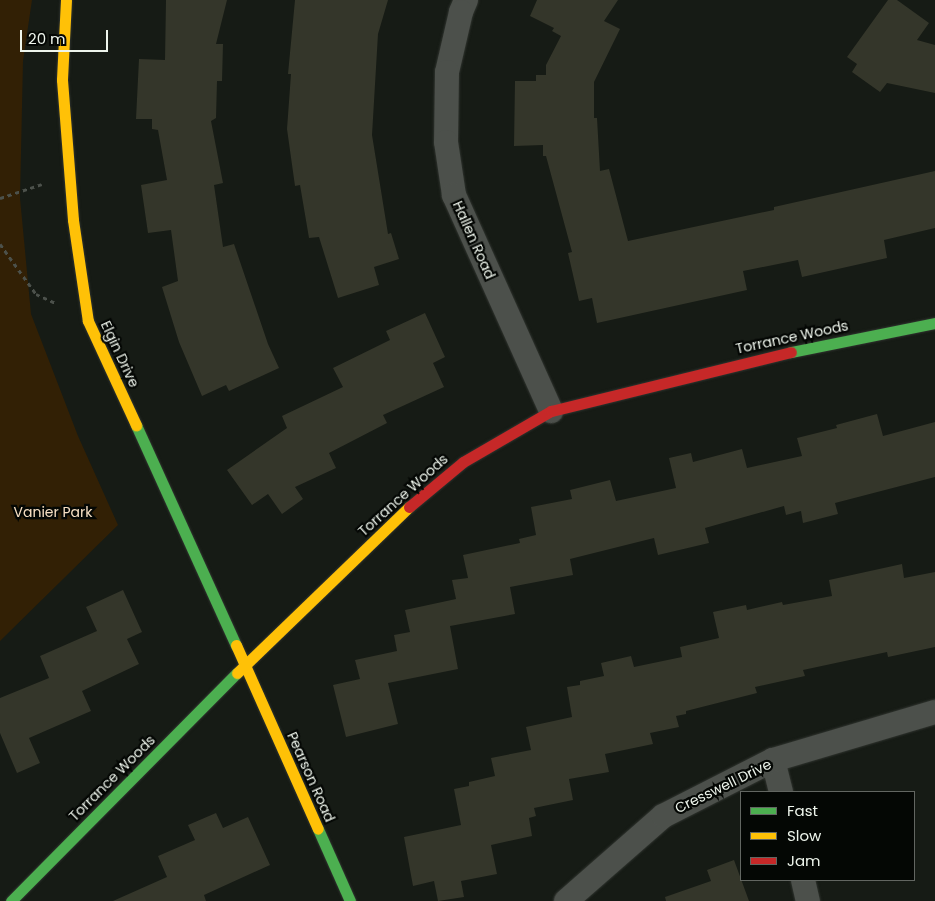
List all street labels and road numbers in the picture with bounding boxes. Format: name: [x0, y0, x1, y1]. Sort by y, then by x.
street label: Hallen Road: [449, 198, 499, 282]
street label: Torrance Woods: [734, 317, 850, 357]
street label: Elgin Drive: [97, 318, 143, 390]
street label: Torrance Woods: [355, 450, 451, 540]
street label: Pearson Road: [284, 729, 338, 825]
street label: Torrance Woods: [66, 732, 158, 824]
street label: Cresswell Drive: [672, 755, 774, 817]

